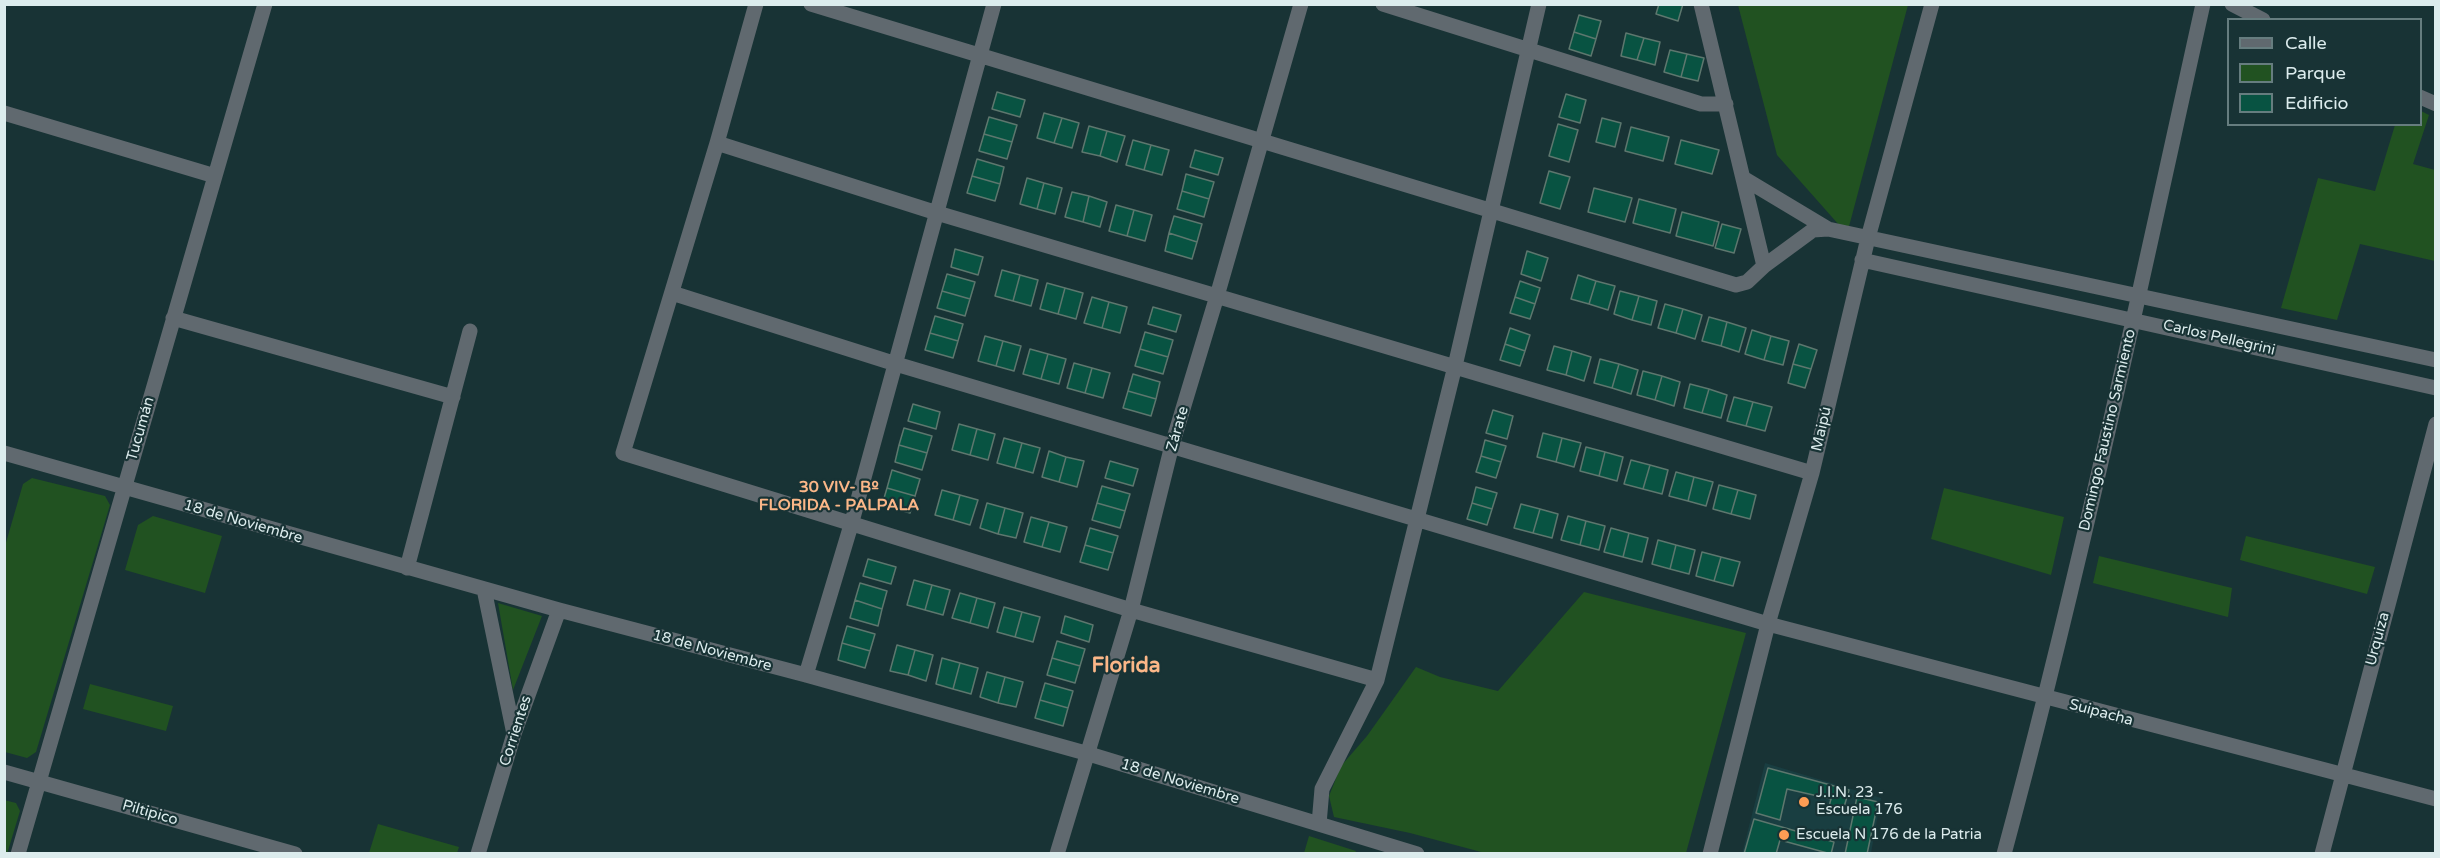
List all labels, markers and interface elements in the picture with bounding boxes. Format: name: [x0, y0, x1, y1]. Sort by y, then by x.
legend: [2227, 18, 2422, 126]
text: Calle: [2285, 32, 2327, 54]
text: Parque: [2285, 62, 2346, 84]
text: Edificio: [2285, 92, 2349, 114]
street label: Carlos Pellegrini: [2161, 316, 2277, 360]
street label: Domingo Faustino Sarmiento: [2076, 327, 2140, 533]
street label: Tucumán: [123, 395, 159, 463]
street label: Zárate: [1163, 404, 1193, 454]
street label: Maipú: [1808, 405, 1836, 453]
district label: 30 VIV- Bº FLORIDA - PALPALA: [759, 478, 919, 516]
street label: 18 de Noviembre: [181, 496, 305, 548]
street label: Urquiza: [2362, 610, 2394, 668]
street label: 18 de Noviembre: [650, 626, 774, 676]
district label: Florida: [1092, 653, 1160, 679]
street label: Corrientes: [496, 693, 536, 769]
street label: Suipacha: [2067, 696, 2135, 730]
street label: 18 de Noviembre: [1119, 755, 1241, 809]
place label: J.I.N. 23 - Escuela 176: [1816, 784, 1903, 819]
marker: J.I.N. 23 - Escuela 176: [1797, 795, 1811, 809]
street label: Piltipico: [120, 796, 180, 830]
place label: Escuela N 176 de la Patria: [1796, 826, 1982, 844]
marker: Escuela N 176 de la Patria: [1777, 828, 1791, 842]

